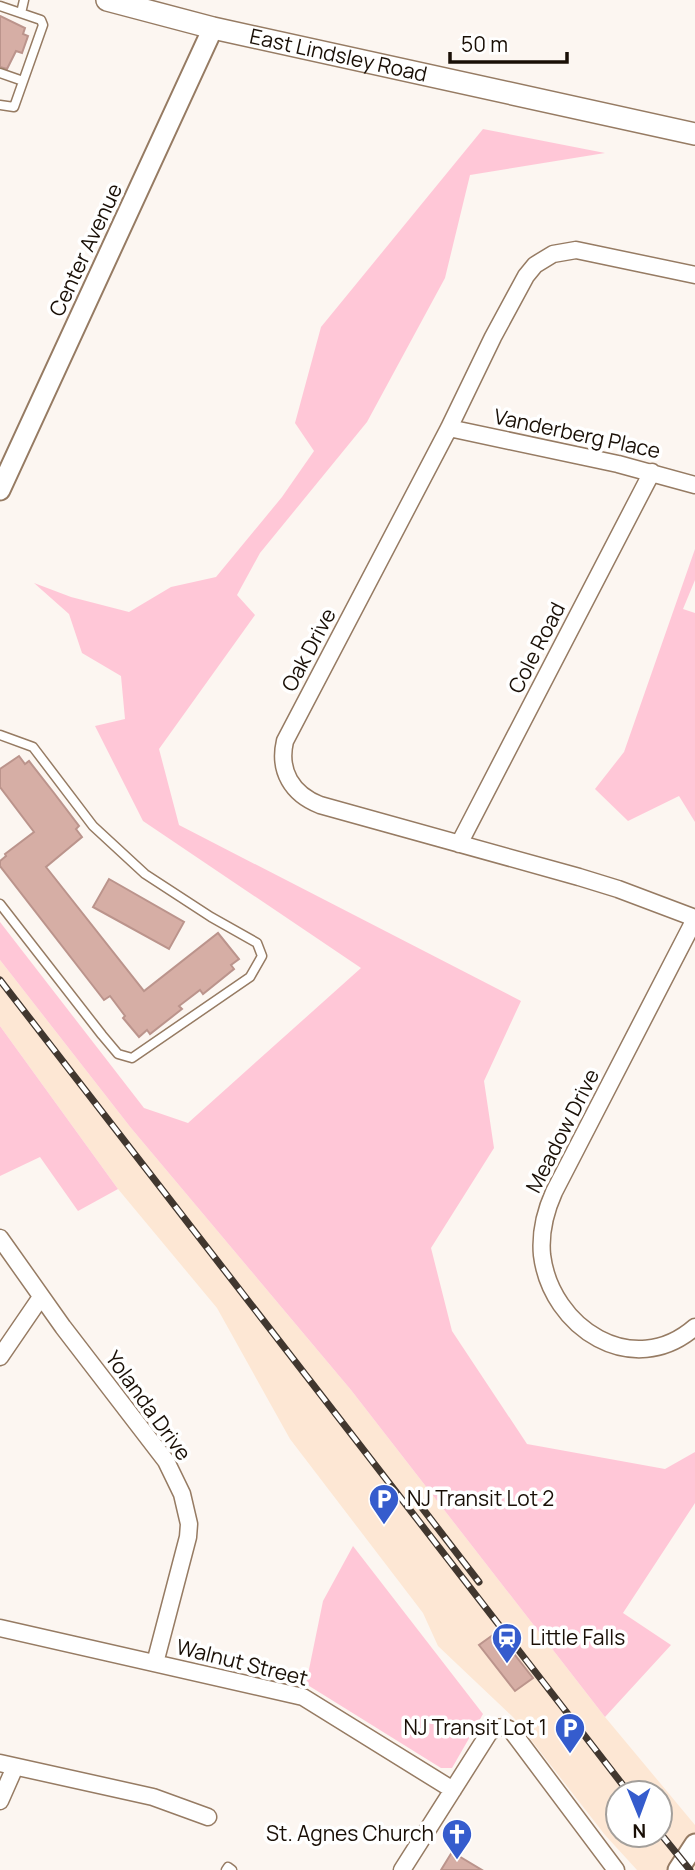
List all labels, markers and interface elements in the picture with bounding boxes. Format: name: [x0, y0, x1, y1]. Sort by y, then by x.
street label: East Lindsley Road: [247, 21, 430, 88]
scale bar: [450, 21, 567, 65]
text: 50 m: [461, 30, 508, 58]
street label: Center Avenue: [42, 179, 128, 320]
street label: Vanderberg Place: [491, 402, 663, 464]
street label: Cole Road: [501, 597, 571, 698]
street label: Oak Drive: [274, 603, 342, 696]
street label: Meadow Drive: [519, 1064, 605, 1197]
street label: Yolanda Drive: [100, 1345, 198, 1466]
parking icon: NJ Transit Lot 2: [367, 1482, 401, 1526]
place label: NJ Transit Lot 2: [407, 1484, 554, 1512]
station icon: Little Falls: [490, 1621, 524, 1665]
place label: Little Falls: [530, 1623, 625, 1651]
street label: Walnut Street: [174, 1632, 311, 1692]
parking icon: NJ Transit Lot 1: [553, 1711, 587, 1755]
place label: NJ Transit Lot 1: [403, 1713, 547, 1741]
north arrow: [604, 1779, 674, 1849]
church icon: St. Agnes Church: [440, 1817, 474, 1861]
text: N: [632, 1818, 646, 1844]
place label: St. Agnes Church: [266, 1819, 434, 1847]

